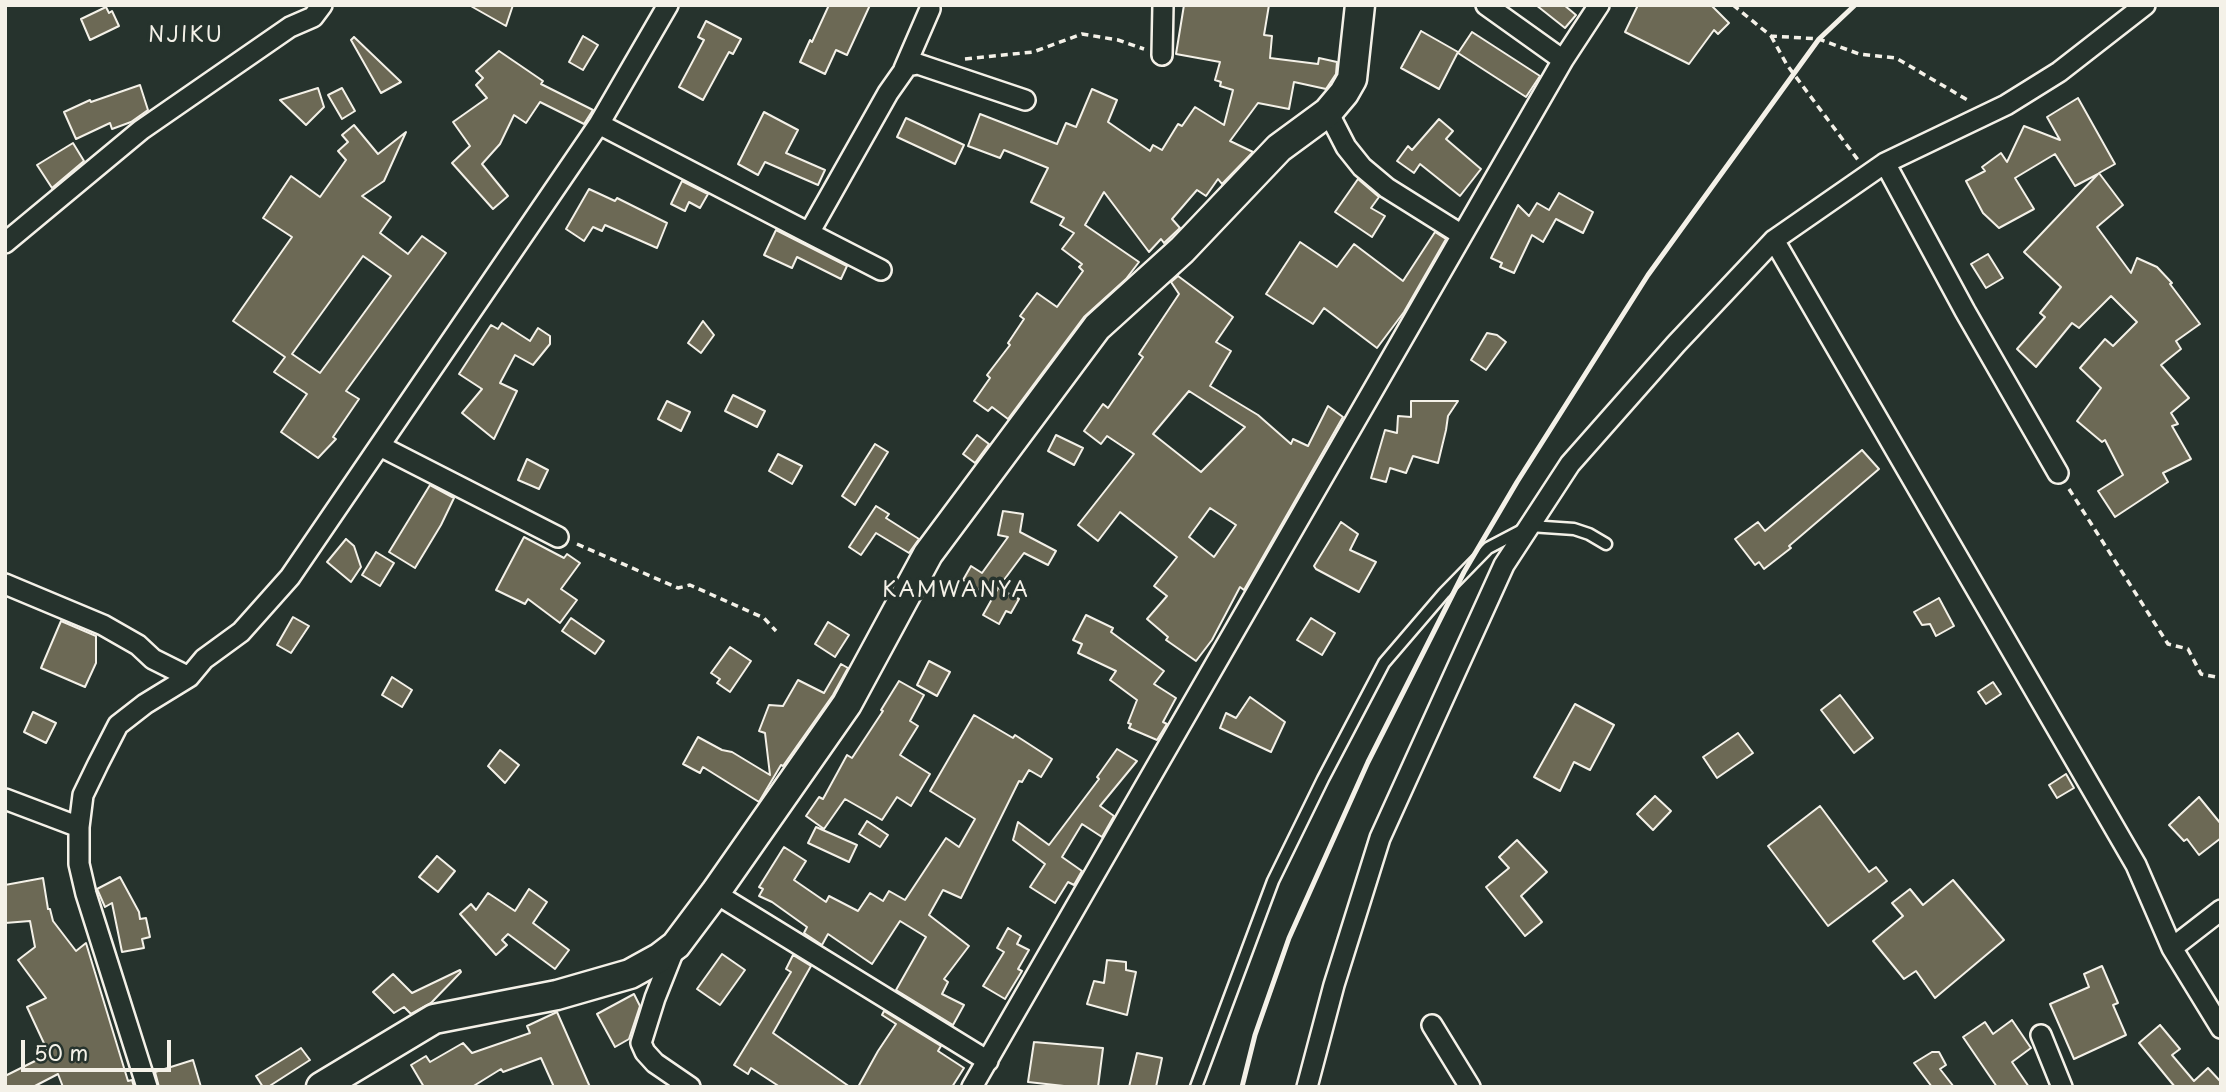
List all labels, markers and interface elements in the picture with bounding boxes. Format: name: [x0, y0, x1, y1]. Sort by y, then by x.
district label: NJIKU: [149, 23, 223, 49]
district label: KAMWANYA: [883, 578, 1029, 604]
scale bar: [24, 1026, 175, 1070]
text: 50 m: [34, 1036, 88, 1068]

